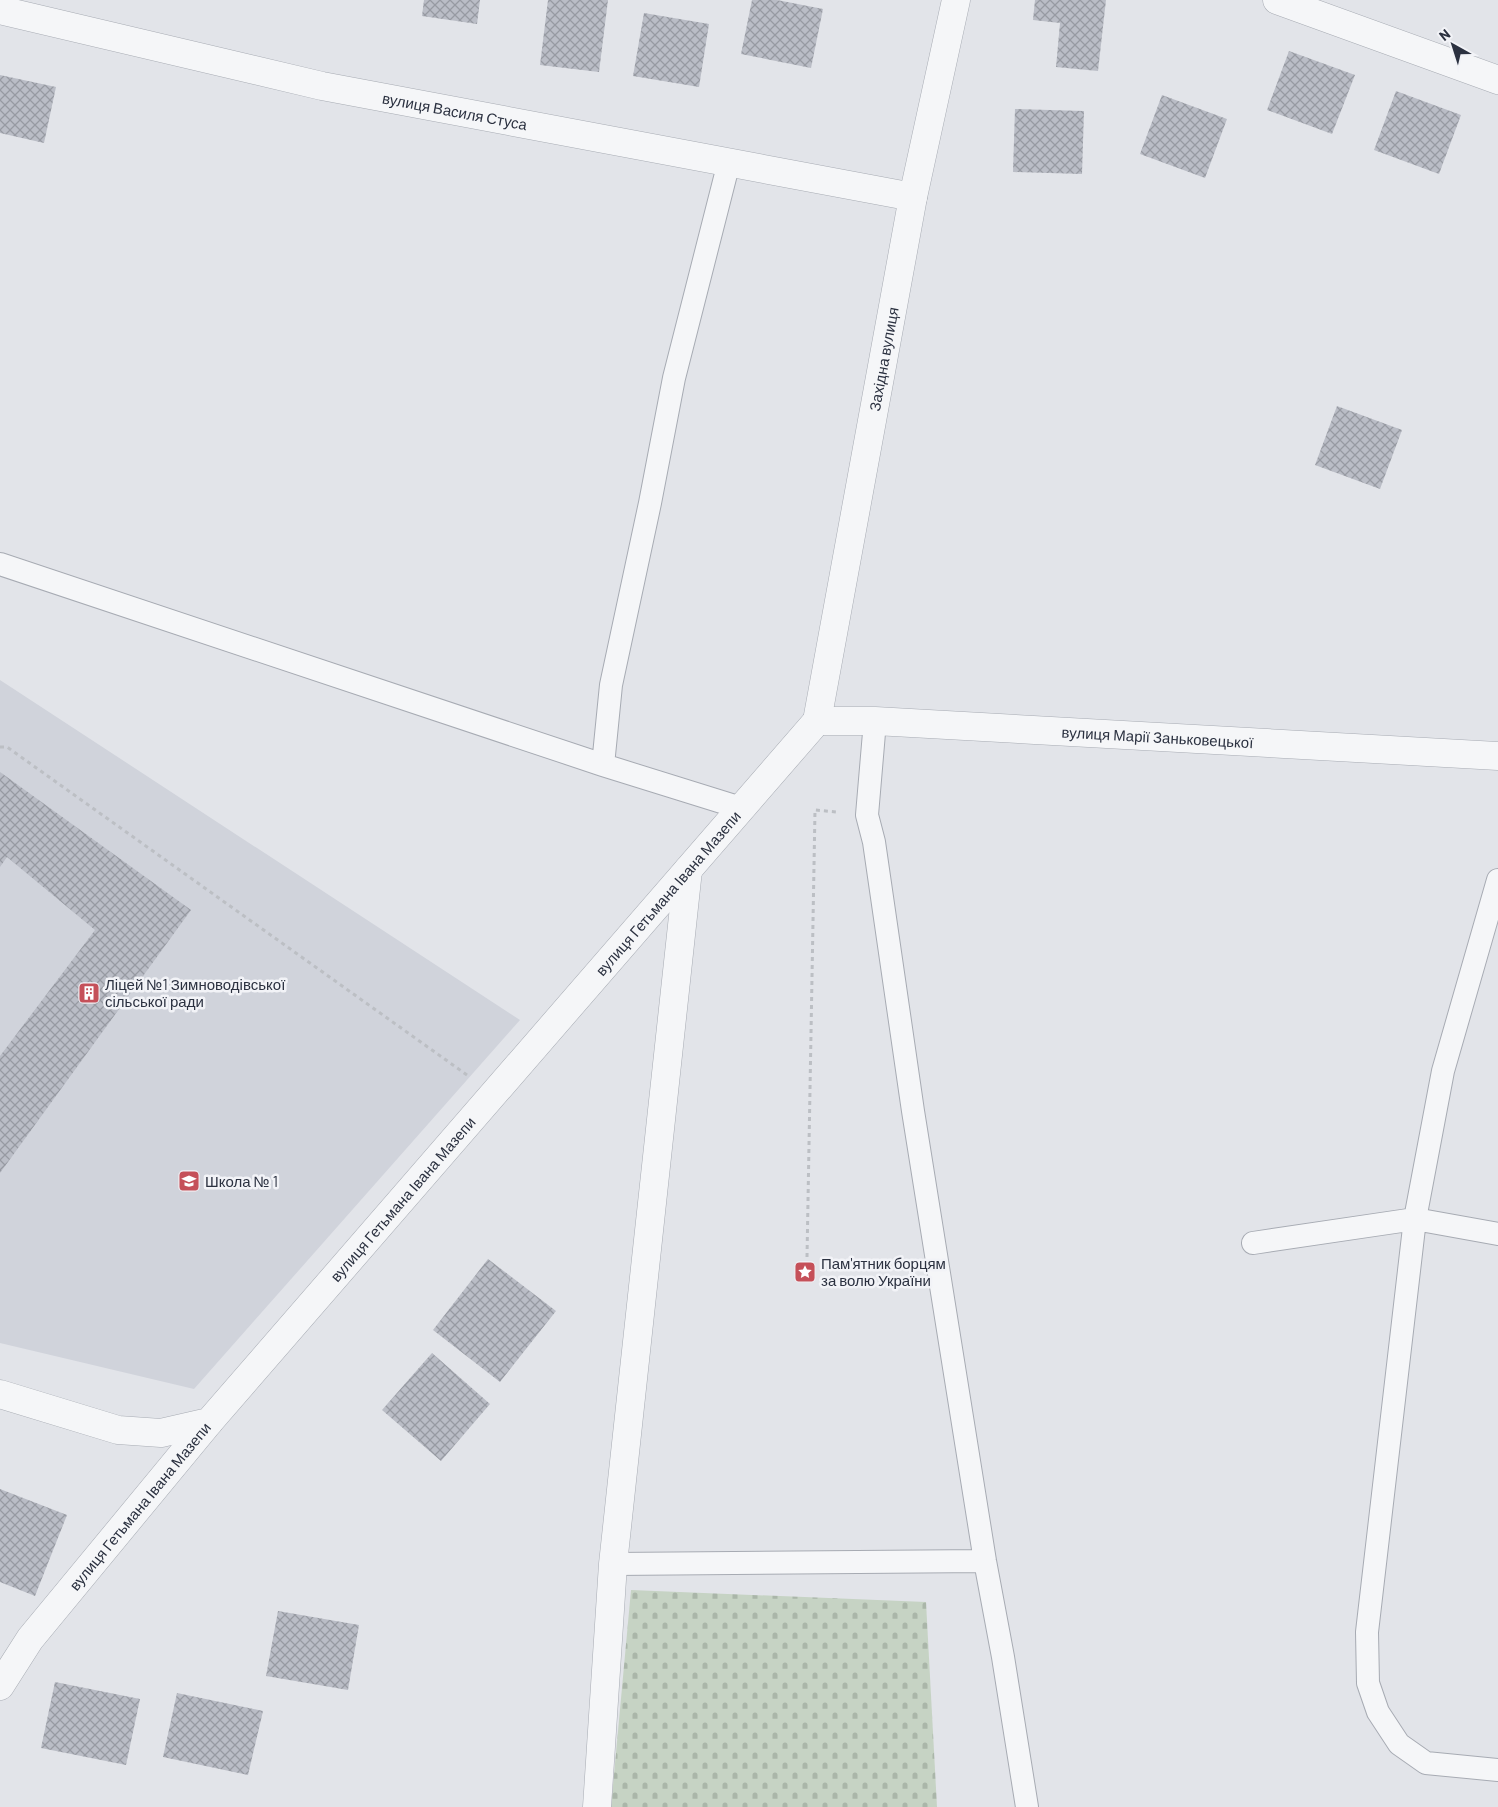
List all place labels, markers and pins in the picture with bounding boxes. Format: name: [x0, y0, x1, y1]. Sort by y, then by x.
place label: Ліцей №1 Зимноводівської сільської ради: [105, 975, 286, 1010]
building icon: Ліцей №1 Зимноводівської сільської ради: [77, 981, 101, 1005]
school or university icon: Школа № 1: [177, 1169, 201, 1193]
place label: Школа № 1: [205, 1172, 278, 1190]
place label: Пам'ятник борцям за волю України: [821, 1254, 946, 1289]
place icon: Пам'ятник борцям за волю України: [793, 1260, 817, 1284]

